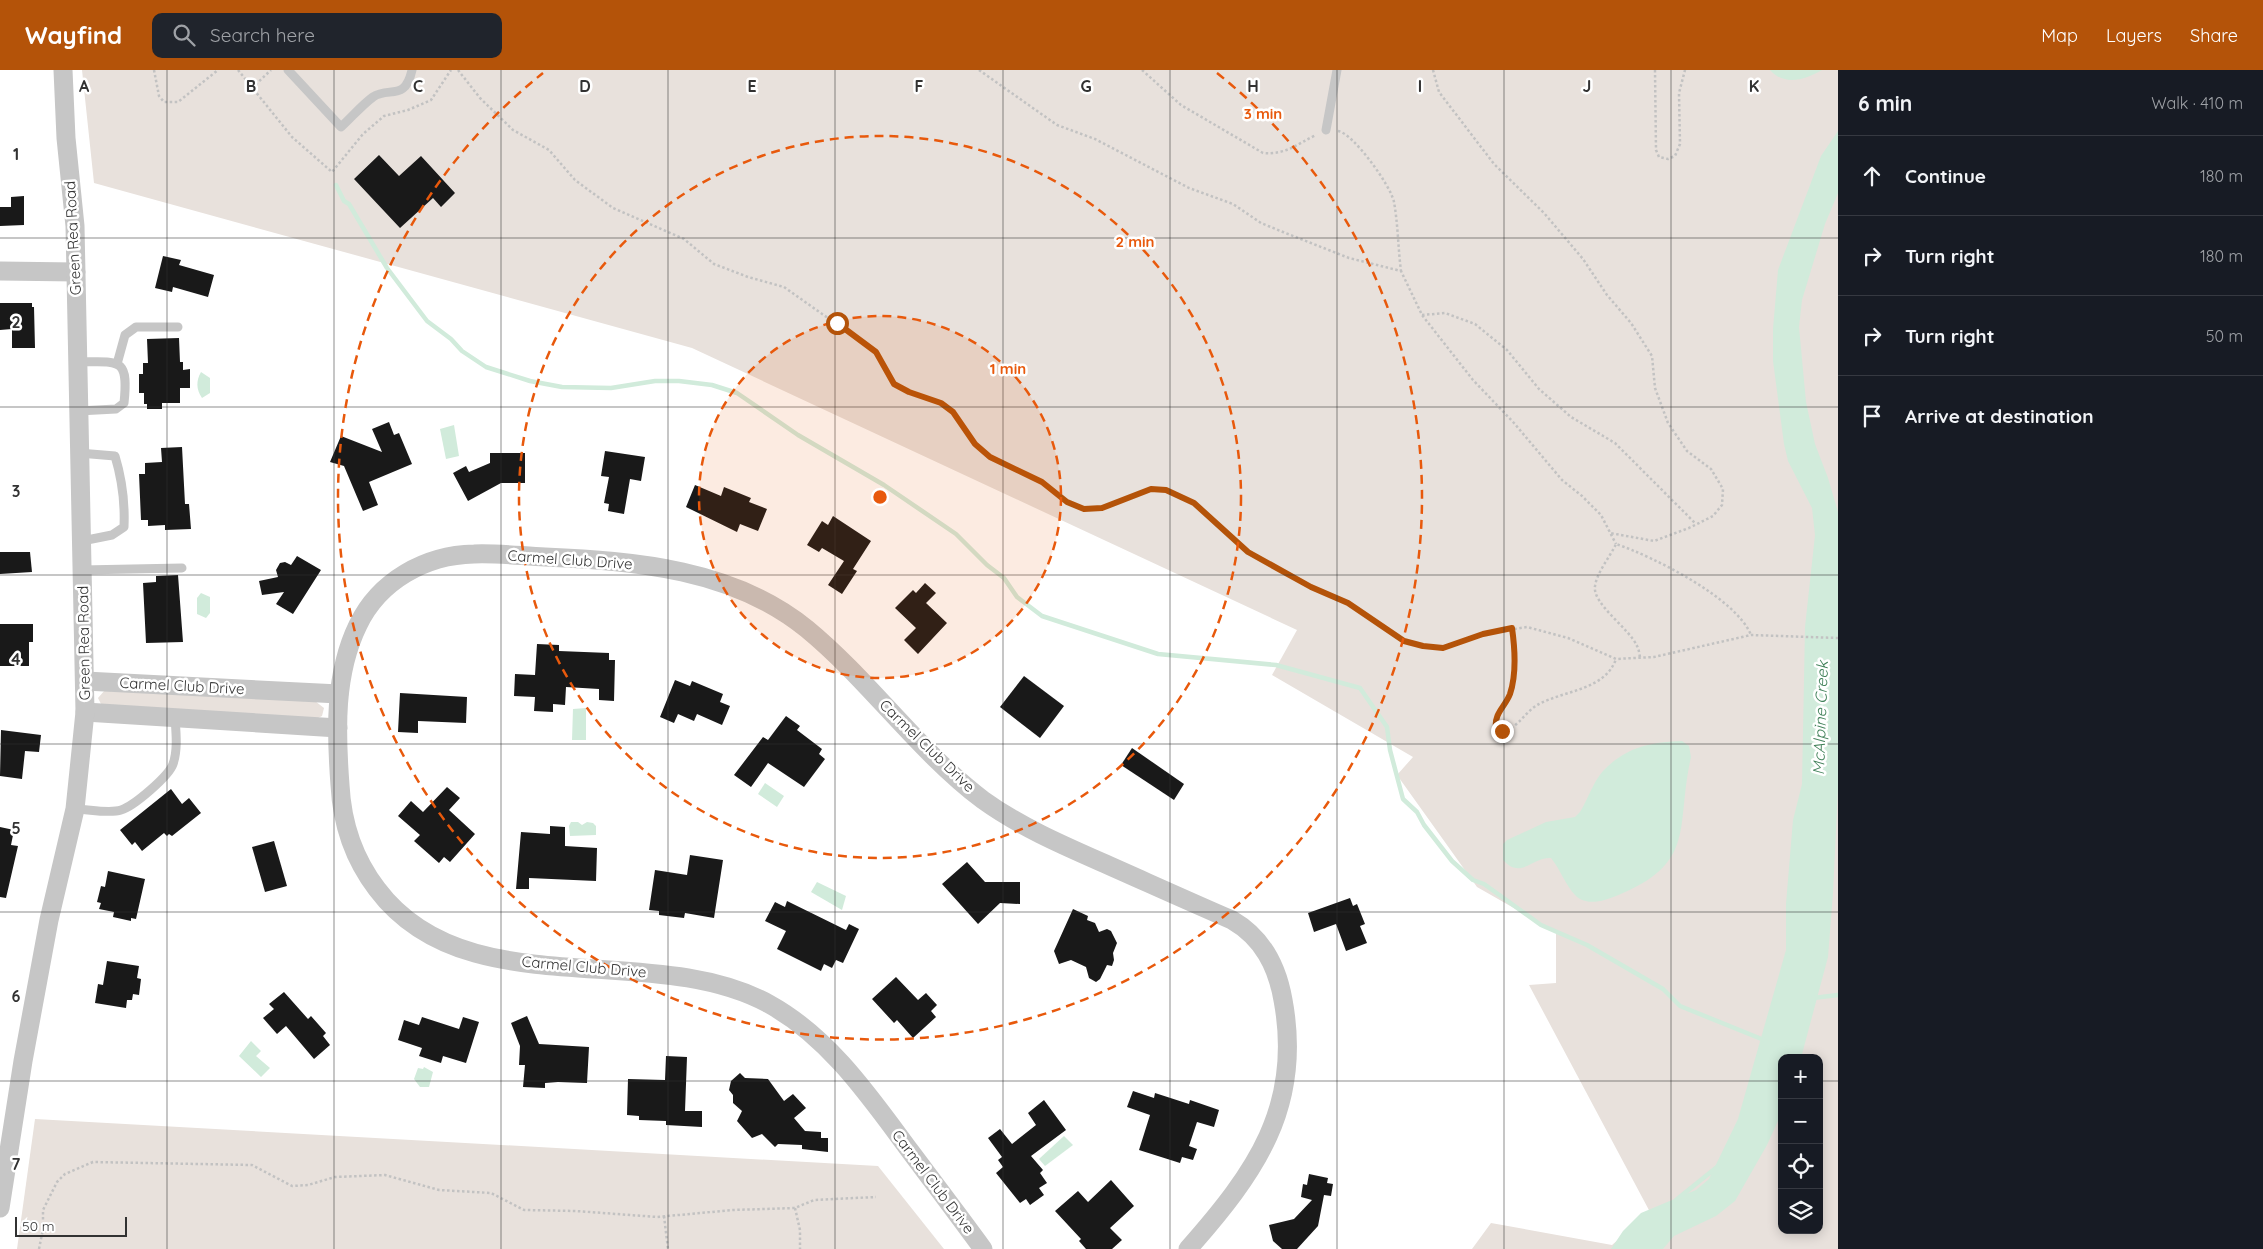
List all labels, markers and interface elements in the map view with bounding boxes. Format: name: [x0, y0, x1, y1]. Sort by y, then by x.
search box: [152, 13, 502, 58]
text: Wayfind: [25, 20, 122, 50]
icon: search: [170, 21, 198, 49]
text: Search here: [210, 23, 315, 47]
text: Map: [2041, 24, 2078, 47]
text: Layers: [2106, 24, 2162, 47]
text: Share: [2190, 24, 2238, 47]
text: A: [79, 76, 90, 96]
text: B: [246, 76, 256, 96]
text: C: [413, 76, 423, 96]
text: D: [579, 76, 591, 96]
text: E: [747, 76, 757, 96]
text: F: [915, 76, 924, 96]
text: G: [1080, 76, 1092, 96]
text: H: [1247, 76, 1259, 96]
text: I: [1418, 76, 1422, 96]
text: J: [1583, 76, 1591, 96]
text: K: [1749, 76, 1759, 96]
text: 6 min: [1858, 90, 1912, 116]
text: Walk · 410 m: [2151, 93, 2243, 113]
text: 3 min: [1244, 104, 1282, 123]
text: 1: [13, 144, 19, 164]
icon: ahead: [1858, 162, 1886, 190]
text: Continue: [1905, 164, 1986, 188]
text: 180 m: [2200, 166, 2243, 186]
street label: Green Rea Road: [60, 180, 85, 296]
text: 2 min: [1115, 232, 1155, 251]
icon: right: [1858, 242, 1886, 270]
text: Turn right: [1905, 244, 1994, 268]
text: 180 m: [2200, 246, 2243, 266]
text: 2: [11, 312, 21, 332]
route start: [826, 312, 849, 335]
icon: right: [1858, 322, 1886, 350]
text: Turn right: [1905, 324, 1994, 348]
text: 50 m: [2206, 326, 2243, 346]
text: 1 min: [990, 359, 1026, 378]
icon: arrive: [1858, 402, 1886, 430]
text: Arrive at destination: [1905, 404, 2094, 428]
text: 3: [12, 481, 20, 501]
centre of rings: [871, 488, 889, 506]
street label: Carmel Club Drive: [507, 546, 633, 573]
street label: Green Rea Road: [73, 586, 94, 700]
text: 4: [11, 649, 21, 669]
water label: McAlpine Creek: [1808, 659, 1832, 775]
street label: Carmel Club Drive: [119, 673, 245, 698]
street label: Carmel Club Drive: [876, 695, 979, 796]
route end: [1491, 720, 1514, 743]
text: 5: [11, 818, 21, 838]
street label: Carmel Club Drive: [521, 952, 647, 981]
text: 6: [12, 986, 21, 1006]
map controls: [1778, 1054, 1823, 1234]
button: +: [1778, 1054, 1823, 1099]
button: −: [1778, 1099, 1823, 1144]
street label: Carmel Club Drive: [888, 1126, 979, 1237]
button: locate: [1778, 1144, 1823, 1189]
text: 7: [12, 1154, 21, 1174]
button: layers: [1778, 1189, 1823, 1234]
scale bar: [15, 1214, 128, 1237]
text: 50 m: [22, 1217, 55, 1235]

